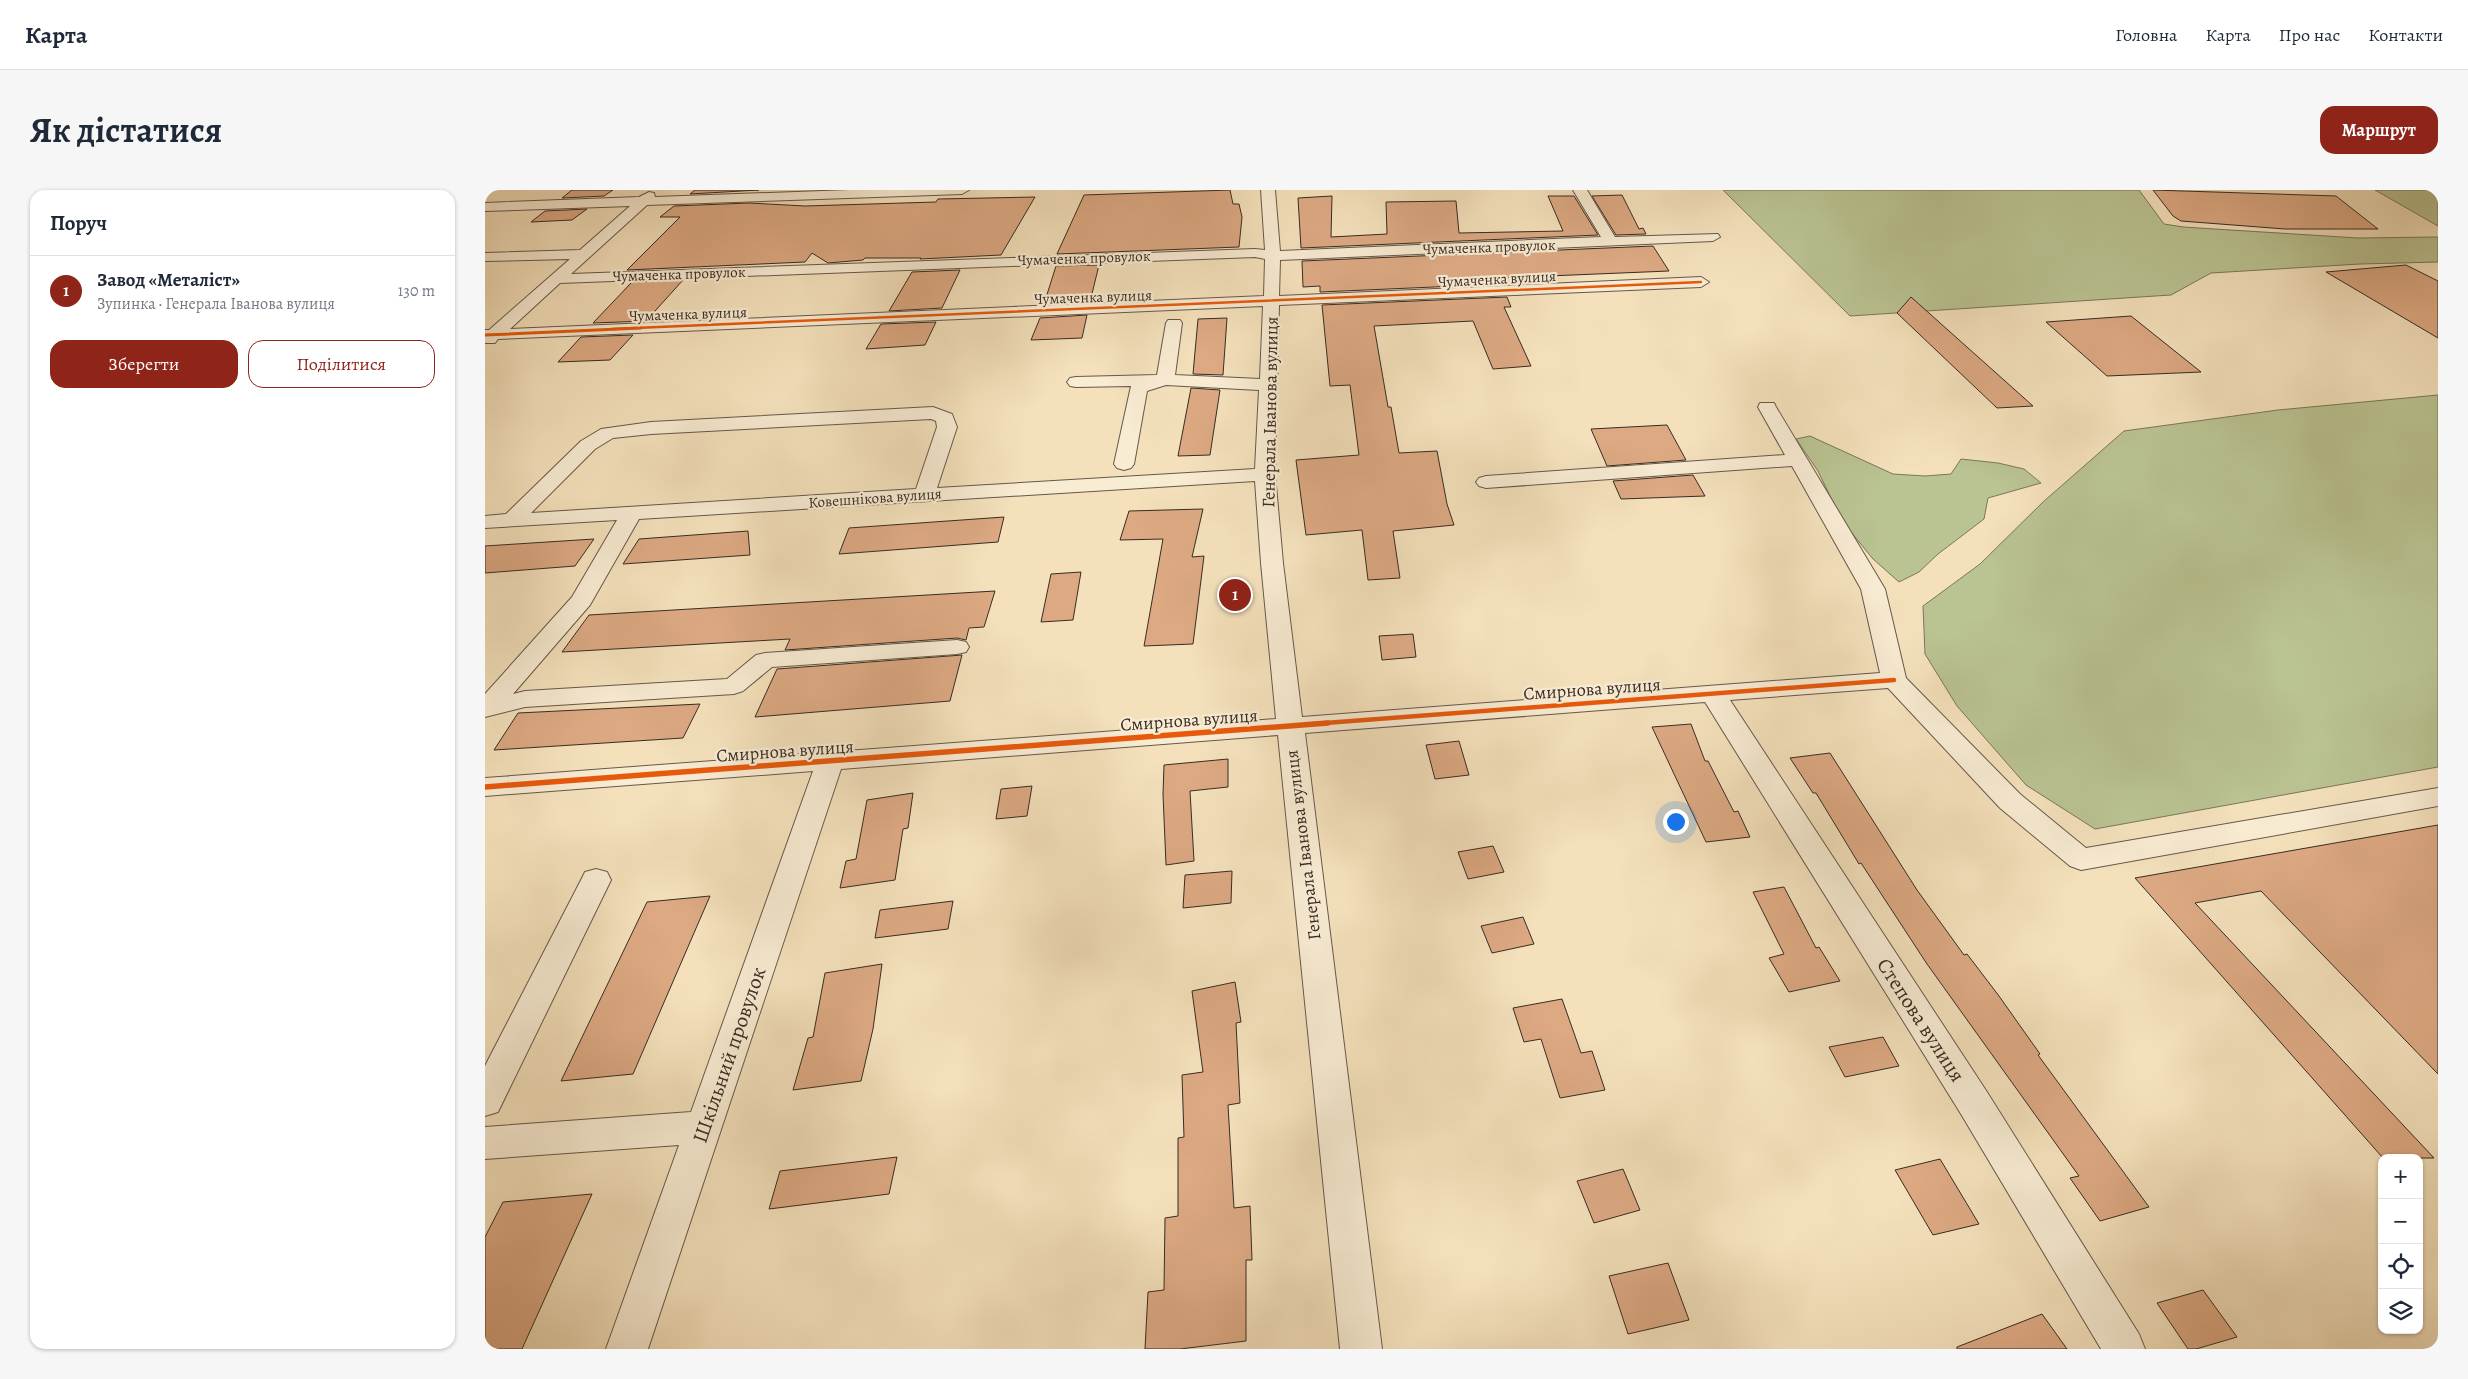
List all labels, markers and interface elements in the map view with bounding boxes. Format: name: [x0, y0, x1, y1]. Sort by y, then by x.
text: Карта: [25, 19, 87, 51]
text: Головна: [2115, 23, 2177, 47]
text: Карта: [2205, 23, 2251, 47]
text: Про нас: [2279, 23, 2340, 47]
text: Контакти: [2368, 23, 2443, 47]
text: Як дістатися: [30, 106, 222, 154]
button: Маршрут: [2320, 106, 2438, 154]
text: Поруч: [50, 209, 107, 237]
street label: Чумаченка провулок: [1422, 235, 1556, 259]
street label: Чумаченка провулок: [1017, 246, 1151, 270]
street label: Чумаченка провулок: [612, 262, 746, 286]
street label: Чумаченка вулиця: [1437, 266, 1557, 292]
text: Завод «Металіст»: [97, 267, 240, 293]
text: 1: [63, 280, 69, 302]
text: 130 m: [398, 280, 435, 302]
street label: Чумаченка вулиця: [1034, 285, 1152, 309]
text: Зупинка · Генерала Іванова вулиця: [97, 293, 335, 315]
street label: Чумаченка вулиця: [629, 302, 747, 326]
street label: Генерала Іванова вулиця: [1256, 316, 1284, 508]
button: Зберегти: [50, 340, 238, 388]
button: Поділитися: [248, 340, 435, 388]
street label: Ковешнікова вулиця: [808, 483, 942, 513]
pin: 1: [1219, 576, 1251, 614]
street label: Смирнова вулиця: [1522, 672, 1662, 706]
street label: Смирнова вулиця: [1119, 703, 1259, 737]
street label: Смирнова вулиця: [715, 734, 855, 768]
street label: Генерала Іванова вулиця: [1279, 749, 1327, 941]
your location: [1663, 809, 1689, 835]
street label: Степова вулиця: [1870, 953, 1972, 1087]
street label: Шкільний провулок: [686, 963, 772, 1147]
map controls: [2378, 1154, 2423, 1334]
button: +: [2378, 1154, 2423, 1199]
button: −: [2378, 1199, 2423, 1244]
button: locate: [2378, 1244, 2423, 1289]
button: layers: [2378, 1289, 2423, 1334]

